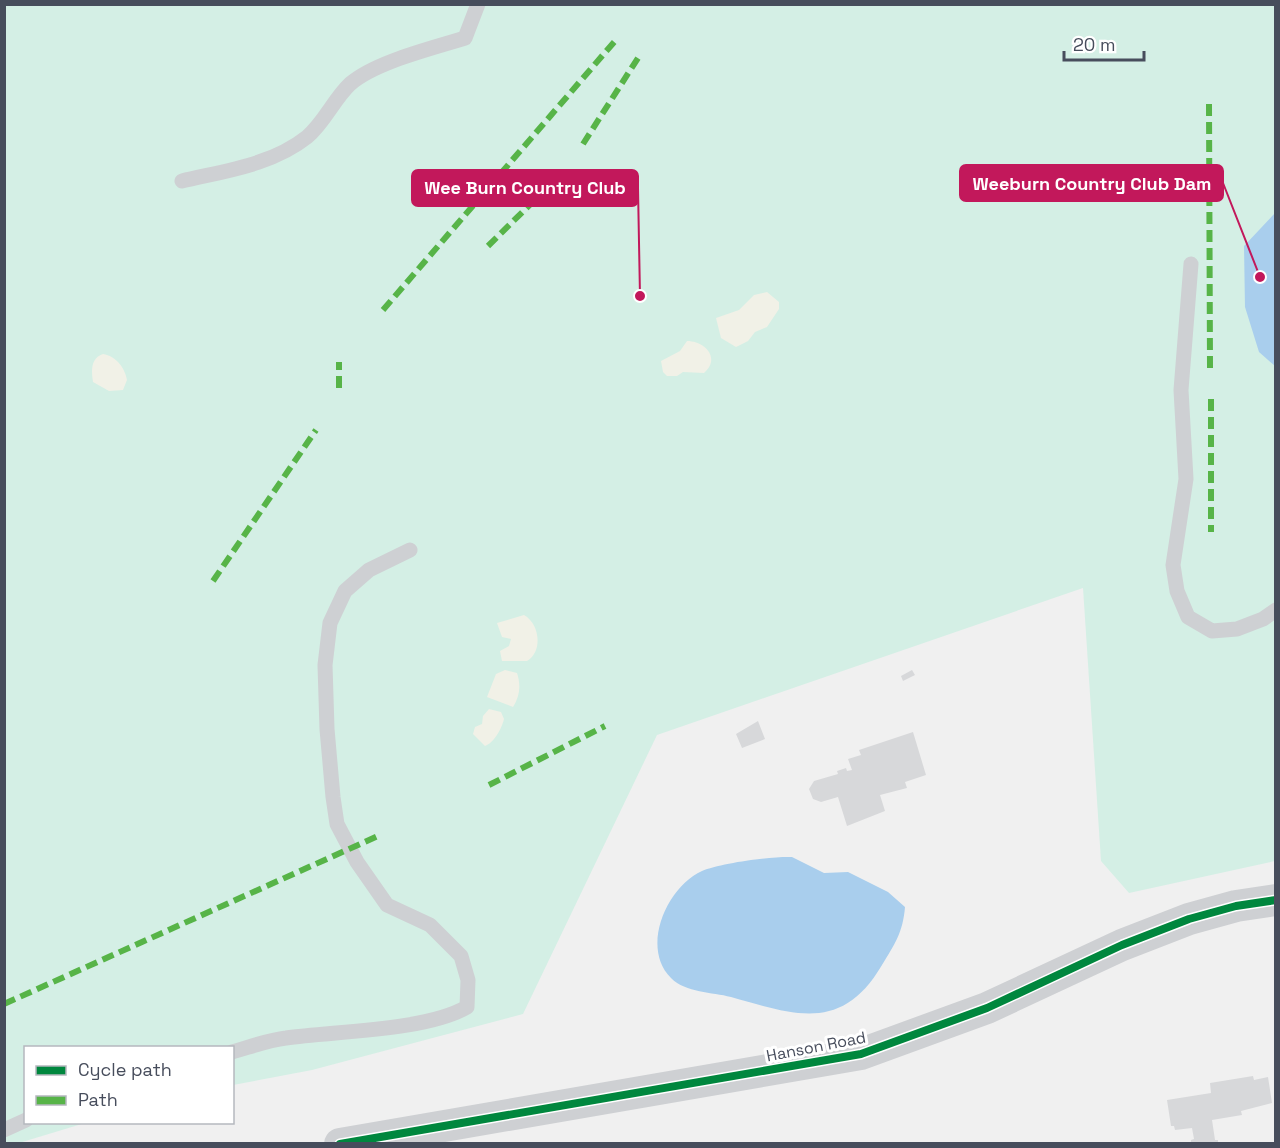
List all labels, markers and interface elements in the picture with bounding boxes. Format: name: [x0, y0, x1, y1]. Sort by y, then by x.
scale bar: [1064, 24, 1144, 62]
text: 20 m: [1073, 33, 1116, 56]
callout: Weeburn Country Club Dam: [960, 165, 1223, 201]
callout: Wee Burn Country Club: [412, 170, 638, 206]
text: Weeburn Country Club Dam: [972, 172, 1212, 195]
text: Wee Burn Country Club: [424, 176, 626, 199]
street label: Hanson Road: [765, 1027, 868, 1066]
legend: [24, 1046, 234, 1124]
text: Cycle path: [78, 1058, 172, 1081]
text: Path: [78, 1088, 118, 1111]

